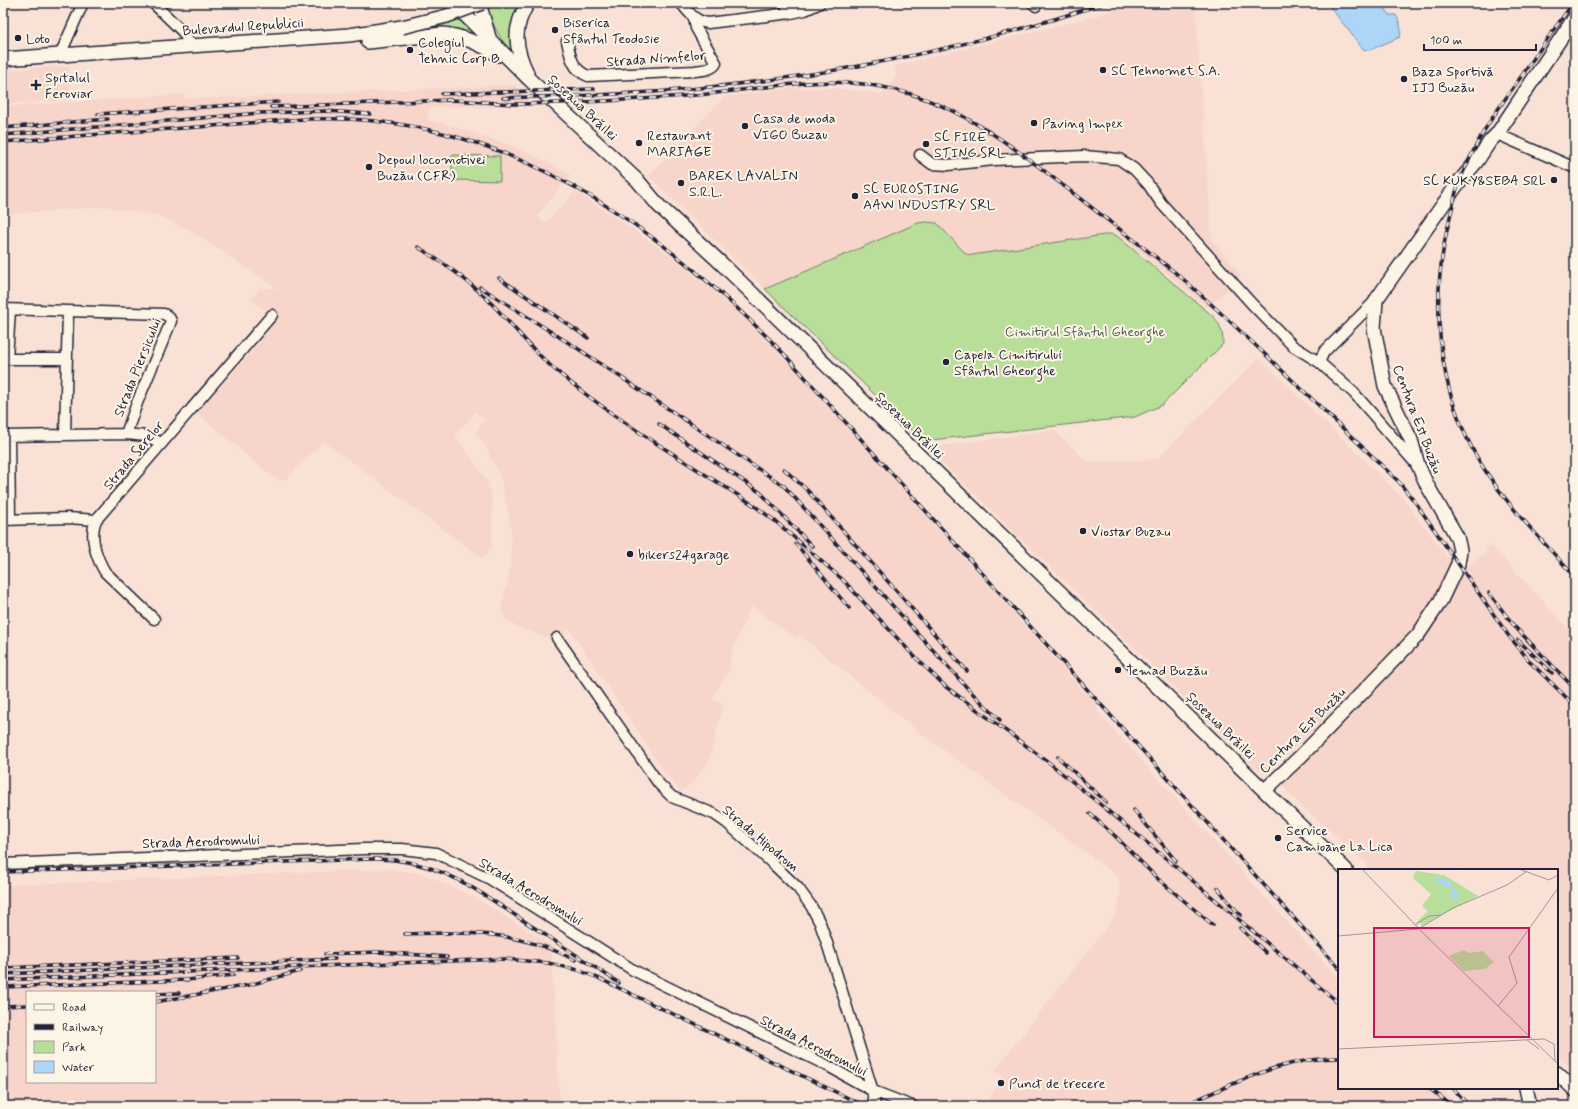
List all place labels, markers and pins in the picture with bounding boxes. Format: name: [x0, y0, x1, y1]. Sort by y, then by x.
place label: Biserica Sfântul Teodosie: [563, 14, 660, 48]
marker: Biserica Sfântul Teodosie: [550, 25, 560, 35]
place label: Loto: [26, 30, 50, 48]
marker: Loto: [13, 33, 23, 43]
place label: Colegiul Tehnic Corp B: [418, 34, 500, 68]
marker: Colegiul Tehnic Corp B: [405, 45, 415, 55]
place label: SC Tehnomet S.A.: [1111, 62, 1220, 80]
place label: Baza Sportivă IJJ Buzău: [1412, 63, 1494, 97]
marker: SC Tehnomet S.A.: [1098, 65, 1108, 75]
place label: Spitalul Feroviar: [45, 69, 93, 103]
marker: Baza Sportivă IJJ Buzău: [1399, 74, 1409, 84]
marker: Spitalul Feroviar: [30, 79, 42, 91]
place label: Casa de moda VIGO Buzau: [753, 110, 836, 144]
place label: Paving Impex: [1042, 115, 1123, 133]
marker: Paving Impex: [1029, 118, 1039, 128]
marker: Casa de moda VIGO Buzau: [740, 121, 750, 131]
place label: Restaurant MARIAGE: [647, 127, 712, 161]
place label: SC FIRE STING SRL: [934, 128, 1006, 162]
marker: Restaurant MARIAGE: [634, 138, 644, 148]
marker: SC FIRE STING SRL: [921, 139, 931, 149]
place label: Depoul locomotivei Buzău (CFR): [377, 151, 486, 185]
marker: Depoul locomotivei Buzău (CFR): [364, 162, 374, 172]
place label: BAREX LAVALIN S.R.L.: [689, 167, 798, 201]
place label: SC KUKY&SEBA SRL: [1423, 172, 1546, 190]
marker: SC KUKY&SEBA SRL: [1549, 175, 1559, 185]
marker: BAREX LAVALIN S.R.L.: [676, 178, 686, 188]
place label: SC EUROSTING AAW INDUSTRY SRL: [863, 180, 996, 214]
marker: SC EUROSTING AAW INDUSTRY SRL: [850, 191, 860, 201]
place label: Capela Cimitirului Sfântul Gheorghe: [954, 346, 1062, 382]
marker: Capela Cimitirului Sfântul Gheorghe: [941, 357, 951, 367]
place label: Viostar Buzau: [1091, 523, 1171, 541]
marker: Viostar Buzau: [1078, 526, 1088, 536]
place label: bikers24garage: [638, 546, 730, 565]
marker: bikers24garage: [625, 549, 635, 559]
place label: Temad Buzău: [1126, 662, 1207, 680]
marker: Temad Buzău: [1113, 665, 1123, 675]
place label: Service Camioane La Lica: [1286, 822, 1393, 856]
marker: Service Camioane La Lica: [1273, 833, 1283, 843]
place label: Punct de trecere: [1009, 1075, 1105, 1093]
marker: Punct de trecere: [996, 1078, 1006, 1088]

